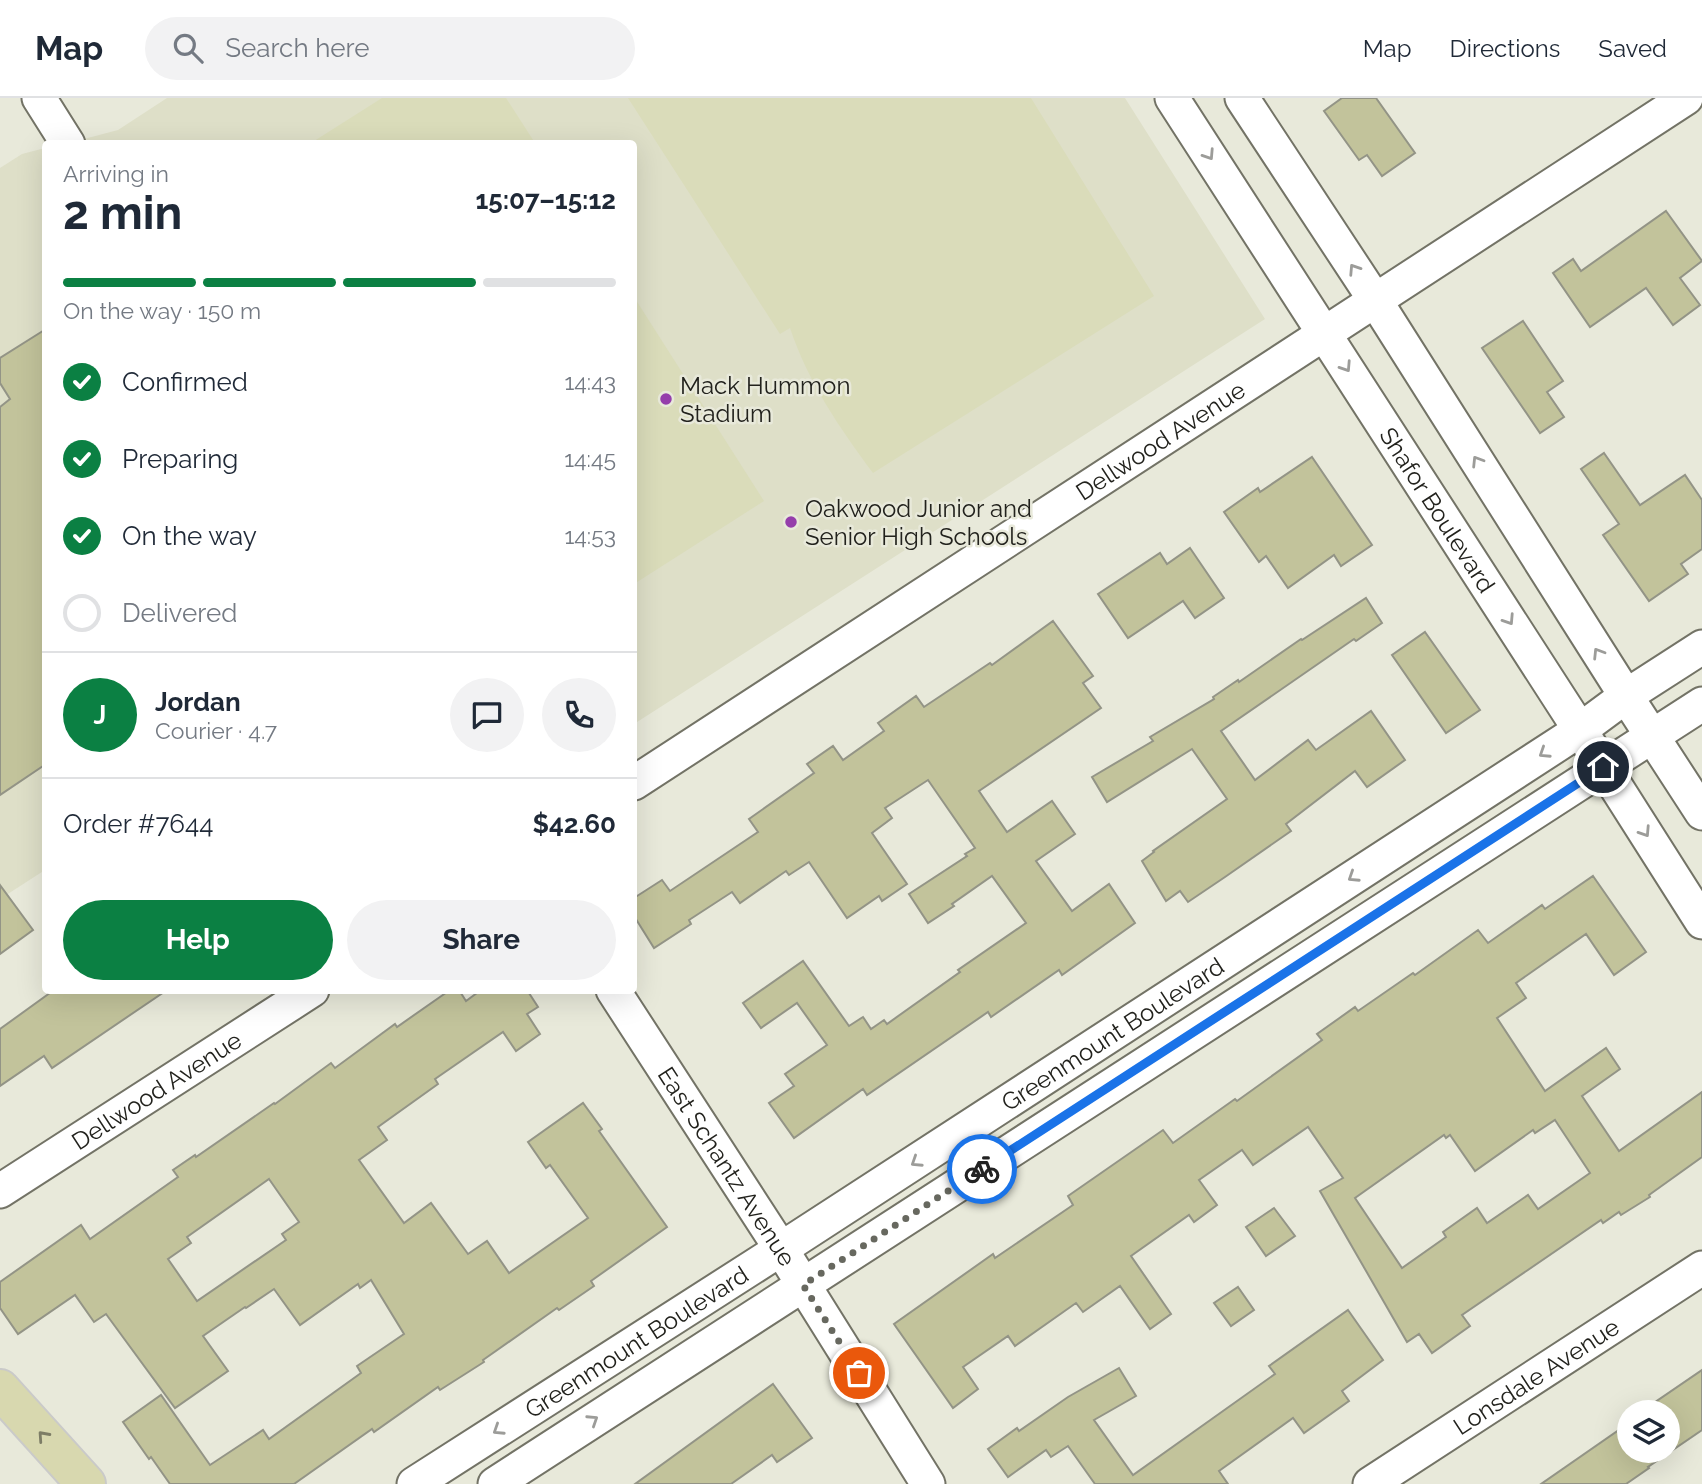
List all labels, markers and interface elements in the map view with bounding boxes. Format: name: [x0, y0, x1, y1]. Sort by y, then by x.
search box: [145, 17, 635, 80]
text: Map: [35, 29, 103, 68]
icon: search: [169, 29, 207, 67]
text: Search here: [225, 33, 370, 63]
text: Map: [1363, 34, 1412, 63]
text: Directions: [1450, 34, 1560, 63]
text: Saved: [1598, 34, 1667, 63]
one-way arrow: [1201, 148, 1214, 161]
text: Arriving in: [63, 160, 169, 187]
text: 15:07–15:12: [475, 185, 616, 215]
text: 2 min: [63, 186, 182, 240]
one-way arrow: [1350, 264, 1363, 277]
text: On the way · 150 m: [63, 297, 261, 324]
one-way arrow: [1338, 359, 1350, 372]
icon: check: [63, 363, 101, 401]
text: Confirmed: [122, 367, 248, 397]
text: 14:43: [564, 368, 616, 395]
place label: Mack Hummon Stadium: [680, 371, 850, 428]
street label: Dellwood Avenue: [1070, 375, 1250, 506]
marker: Mack Hummon Stadium: [658, 391, 674, 407]
street label: Shafor Boulevard: [1374, 422, 1502, 598]
icon: check: [63, 440, 101, 478]
text: Preparing: [122, 444, 238, 474]
text: 14:45: [564, 445, 616, 472]
one-way arrow: [1472, 456, 1485, 469]
place label: Oakwood Junior and Senior High Schools: [805, 494, 1032, 551]
marker: Oakwood Junior and Senior High Schools: [783, 514, 799, 530]
icon: check: [63, 517, 101, 555]
text: On the way: [122, 521, 257, 551]
text: 14:53: [564, 522, 616, 549]
text: Delivered: [122, 598, 237, 628]
one-way arrow: [1501, 612, 1513, 625]
one-way arrow: [1594, 648, 1607, 661]
button: chat: [450, 678, 524, 752]
button: phone: [542, 678, 616, 752]
text: Jordan: [155, 687, 241, 717]
text: J: [94, 700, 106, 730]
text: Courier · 4.7: [155, 717, 277, 744]
pin: [1573, 737, 1633, 797]
one-way arrow: [1538, 745, 1551, 758]
icon: home: [1584, 748, 1622, 786]
text: Order #7644: [63, 809, 213, 839]
text: $42.60: [532, 809, 616, 839]
one-way arrow: [1636, 825, 1649, 838]
one-way arrow: [1348, 869, 1361, 881]
button: Help: [63, 900, 333, 980]
button: Share: [347, 900, 616, 980]
street label: Greenmount Boulevard: [996, 951, 1229, 1117]
street label: Dellwood Avenue: [66, 1025, 247, 1156]
street label: East Schantz Avenue: [652, 1061, 802, 1271]
courier: [947, 1134, 1017, 1204]
icon: bike: [963, 1150, 1001, 1188]
one-way arrow: [911, 1153, 924, 1166]
street label: Greenmount Boulevard: [519, 1259, 753, 1424]
street label: Lonsdale Avenue: [1448, 1312, 1624, 1441]
pin: [829, 1343, 889, 1403]
icon: bag: [840, 1354, 878, 1392]
map controls: [1617, 1400, 1680, 1463]
button: layers: [1617, 1400, 1680, 1463]
one-way arrow: [586, 1416, 599, 1429]
one-way arrow: [493, 1422, 506, 1435]
one-way arrow: [39, 1432, 51, 1445]

